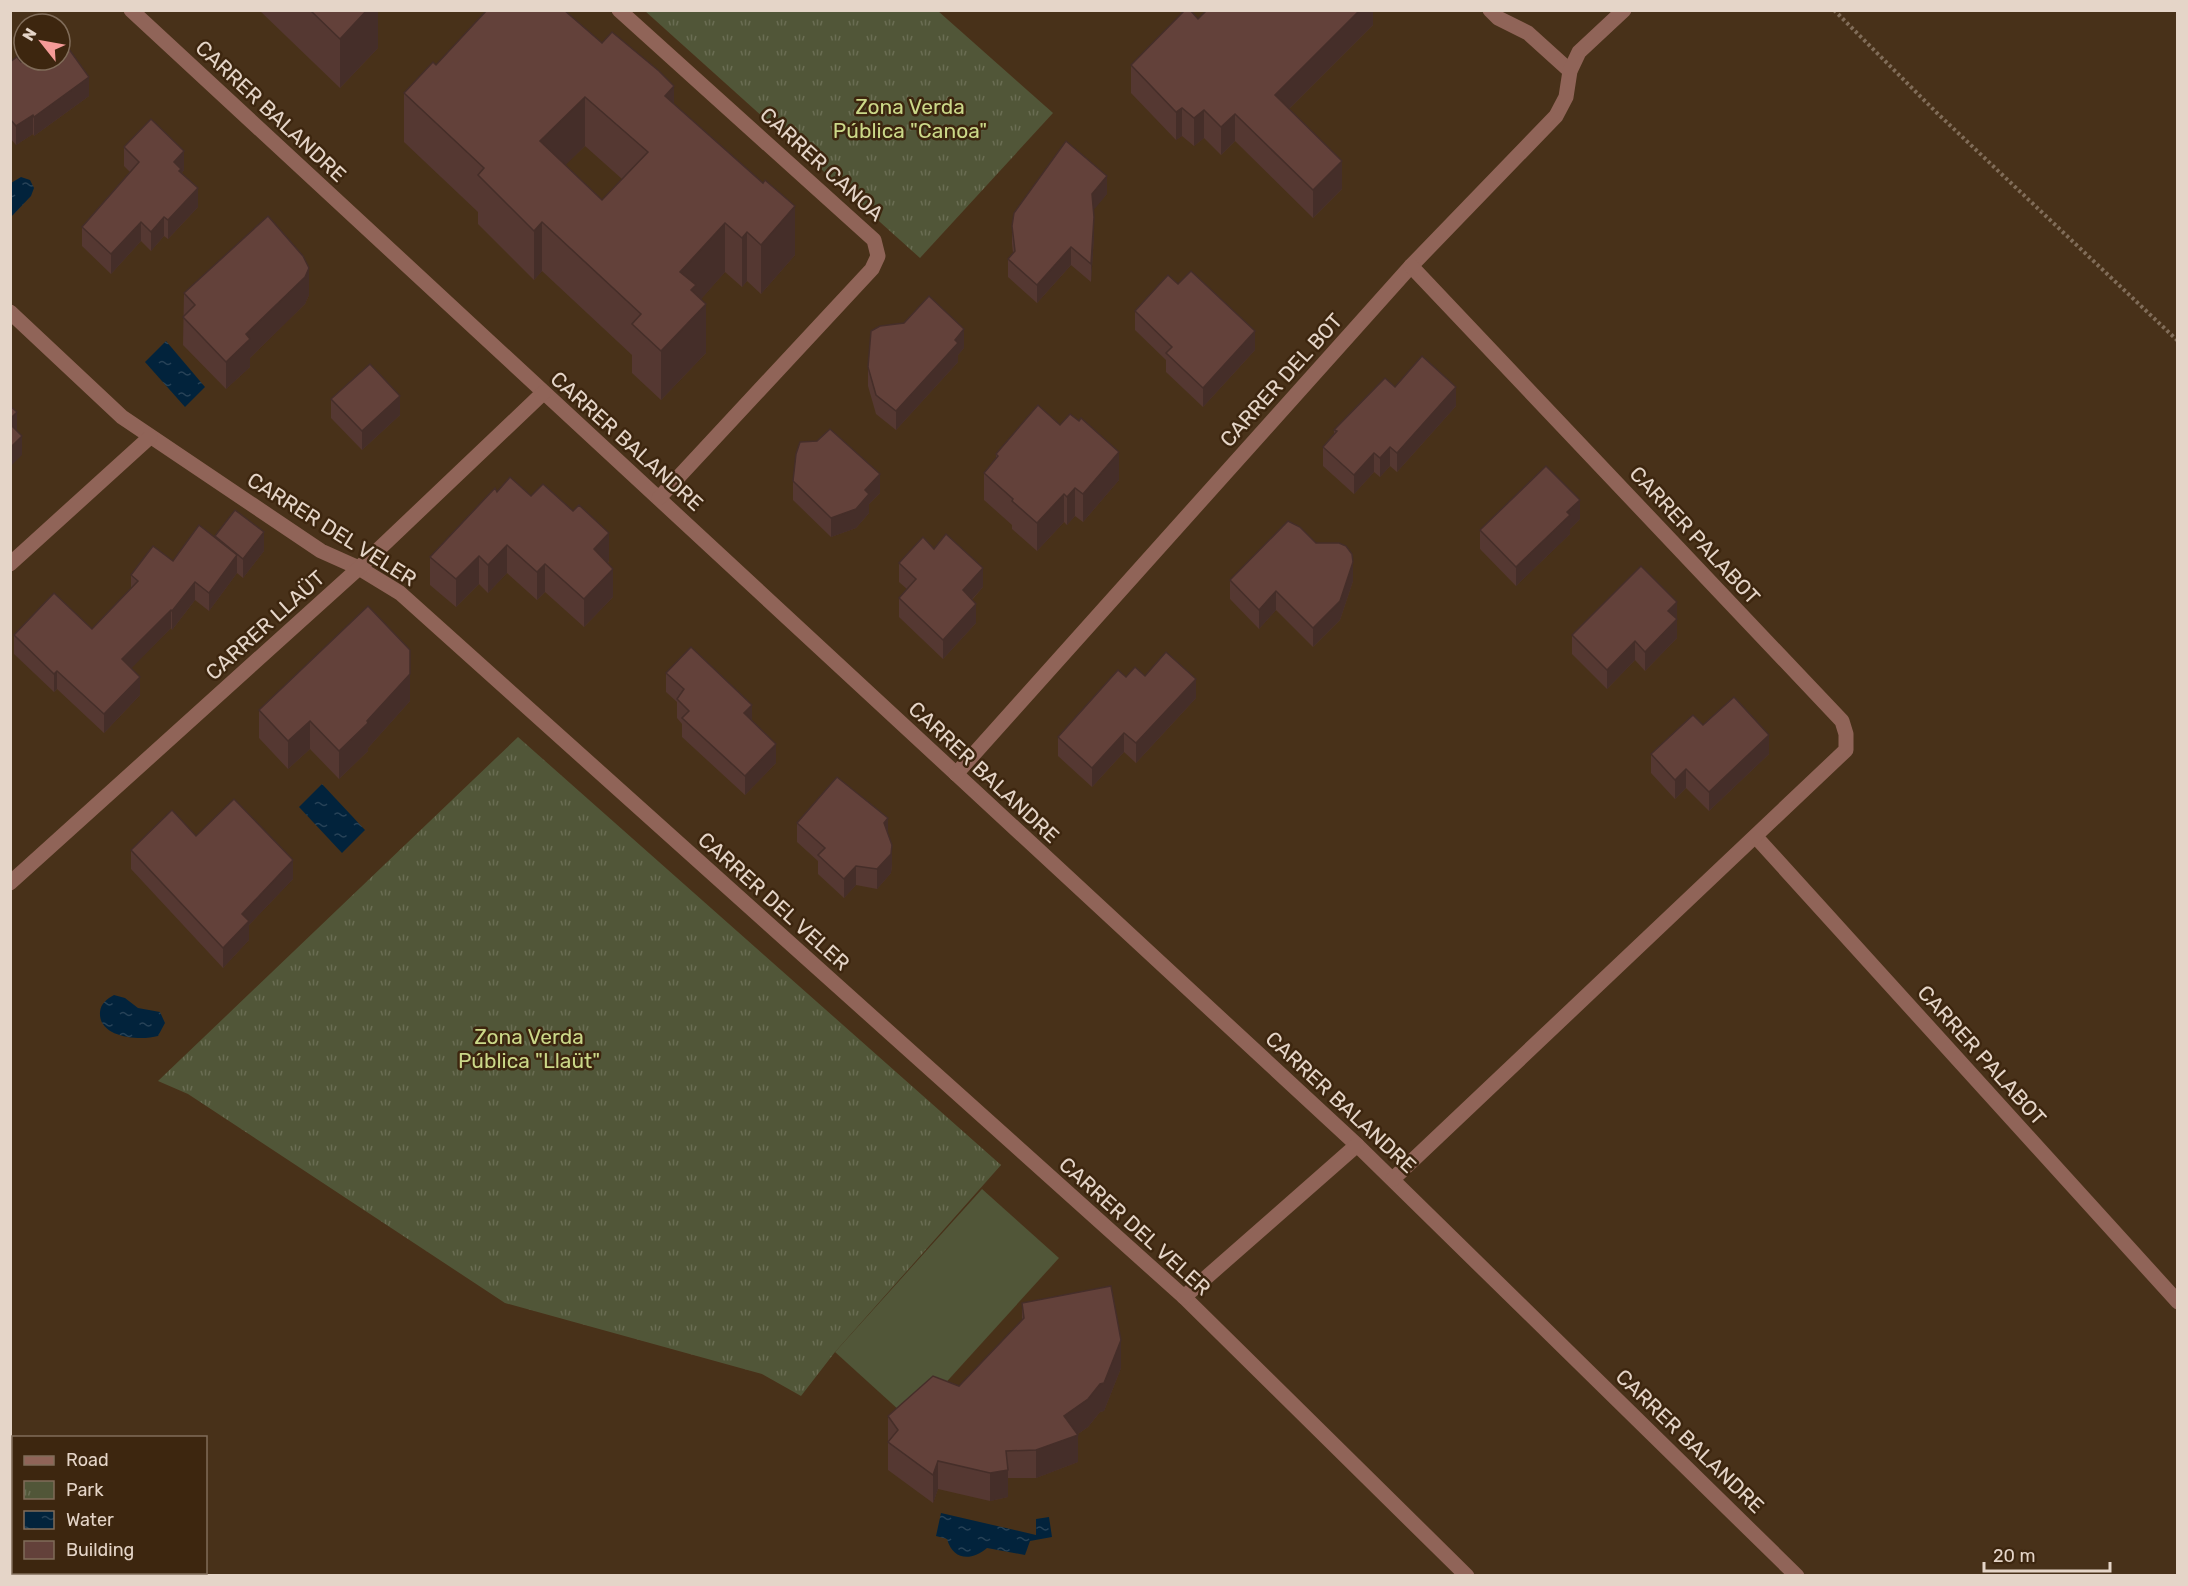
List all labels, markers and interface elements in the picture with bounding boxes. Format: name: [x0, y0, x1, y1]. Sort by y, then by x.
north arrow: [12, 12, 72, 72]
text: N: [18, 25, 41, 44]
street label: CARRER BALANDRE: [191, 35, 351, 187]
park label: Zona Verda Pública "Canoa": [833, 94, 987, 143]
street label: CARRER CANOA: [755, 102, 889, 226]
street label: CARRER DEL BOT: [1215, 308, 1347, 452]
street label: CARRER BALANDRE: [546, 366, 708, 516]
street label: CARRER PALABOT: [1625, 461, 1765, 609]
street label: CARRER DEL VELER: [243, 467, 421, 591]
street label: CARRER LLAÜT: [200, 565, 330, 685]
street label: CARRER BALANDRE: [904, 696, 1064, 848]
street label: CARRER DEL VELER: [693, 827, 855, 975]
street label: CARRER PALABOT: [1913, 980, 2051, 1130]
park label: Zona Verda Pública "Llaüt": [458, 1024, 600, 1073]
street label: CARRER BALANDRE: [1261, 1026, 1421, 1178]
street label: CARRER DEL VELER: [1054, 1152, 1216, 1300]
street label: CARRER BALANDRE: [1611, 1364, 1769, 1518]
legend: [12, 1436, 207, 1574]
text: Road: [66, 1449, 109, 1471]
text: Park: [66, 1479, 104, 1501]
text: Water: [66, 1509, 114, 1531]
scale bar: [1984, 1535, 2110, 1573]
text: Building: [66, 1539, 134, 1561]
text: 20 m: [1993, 1545, 2035, 1567]

